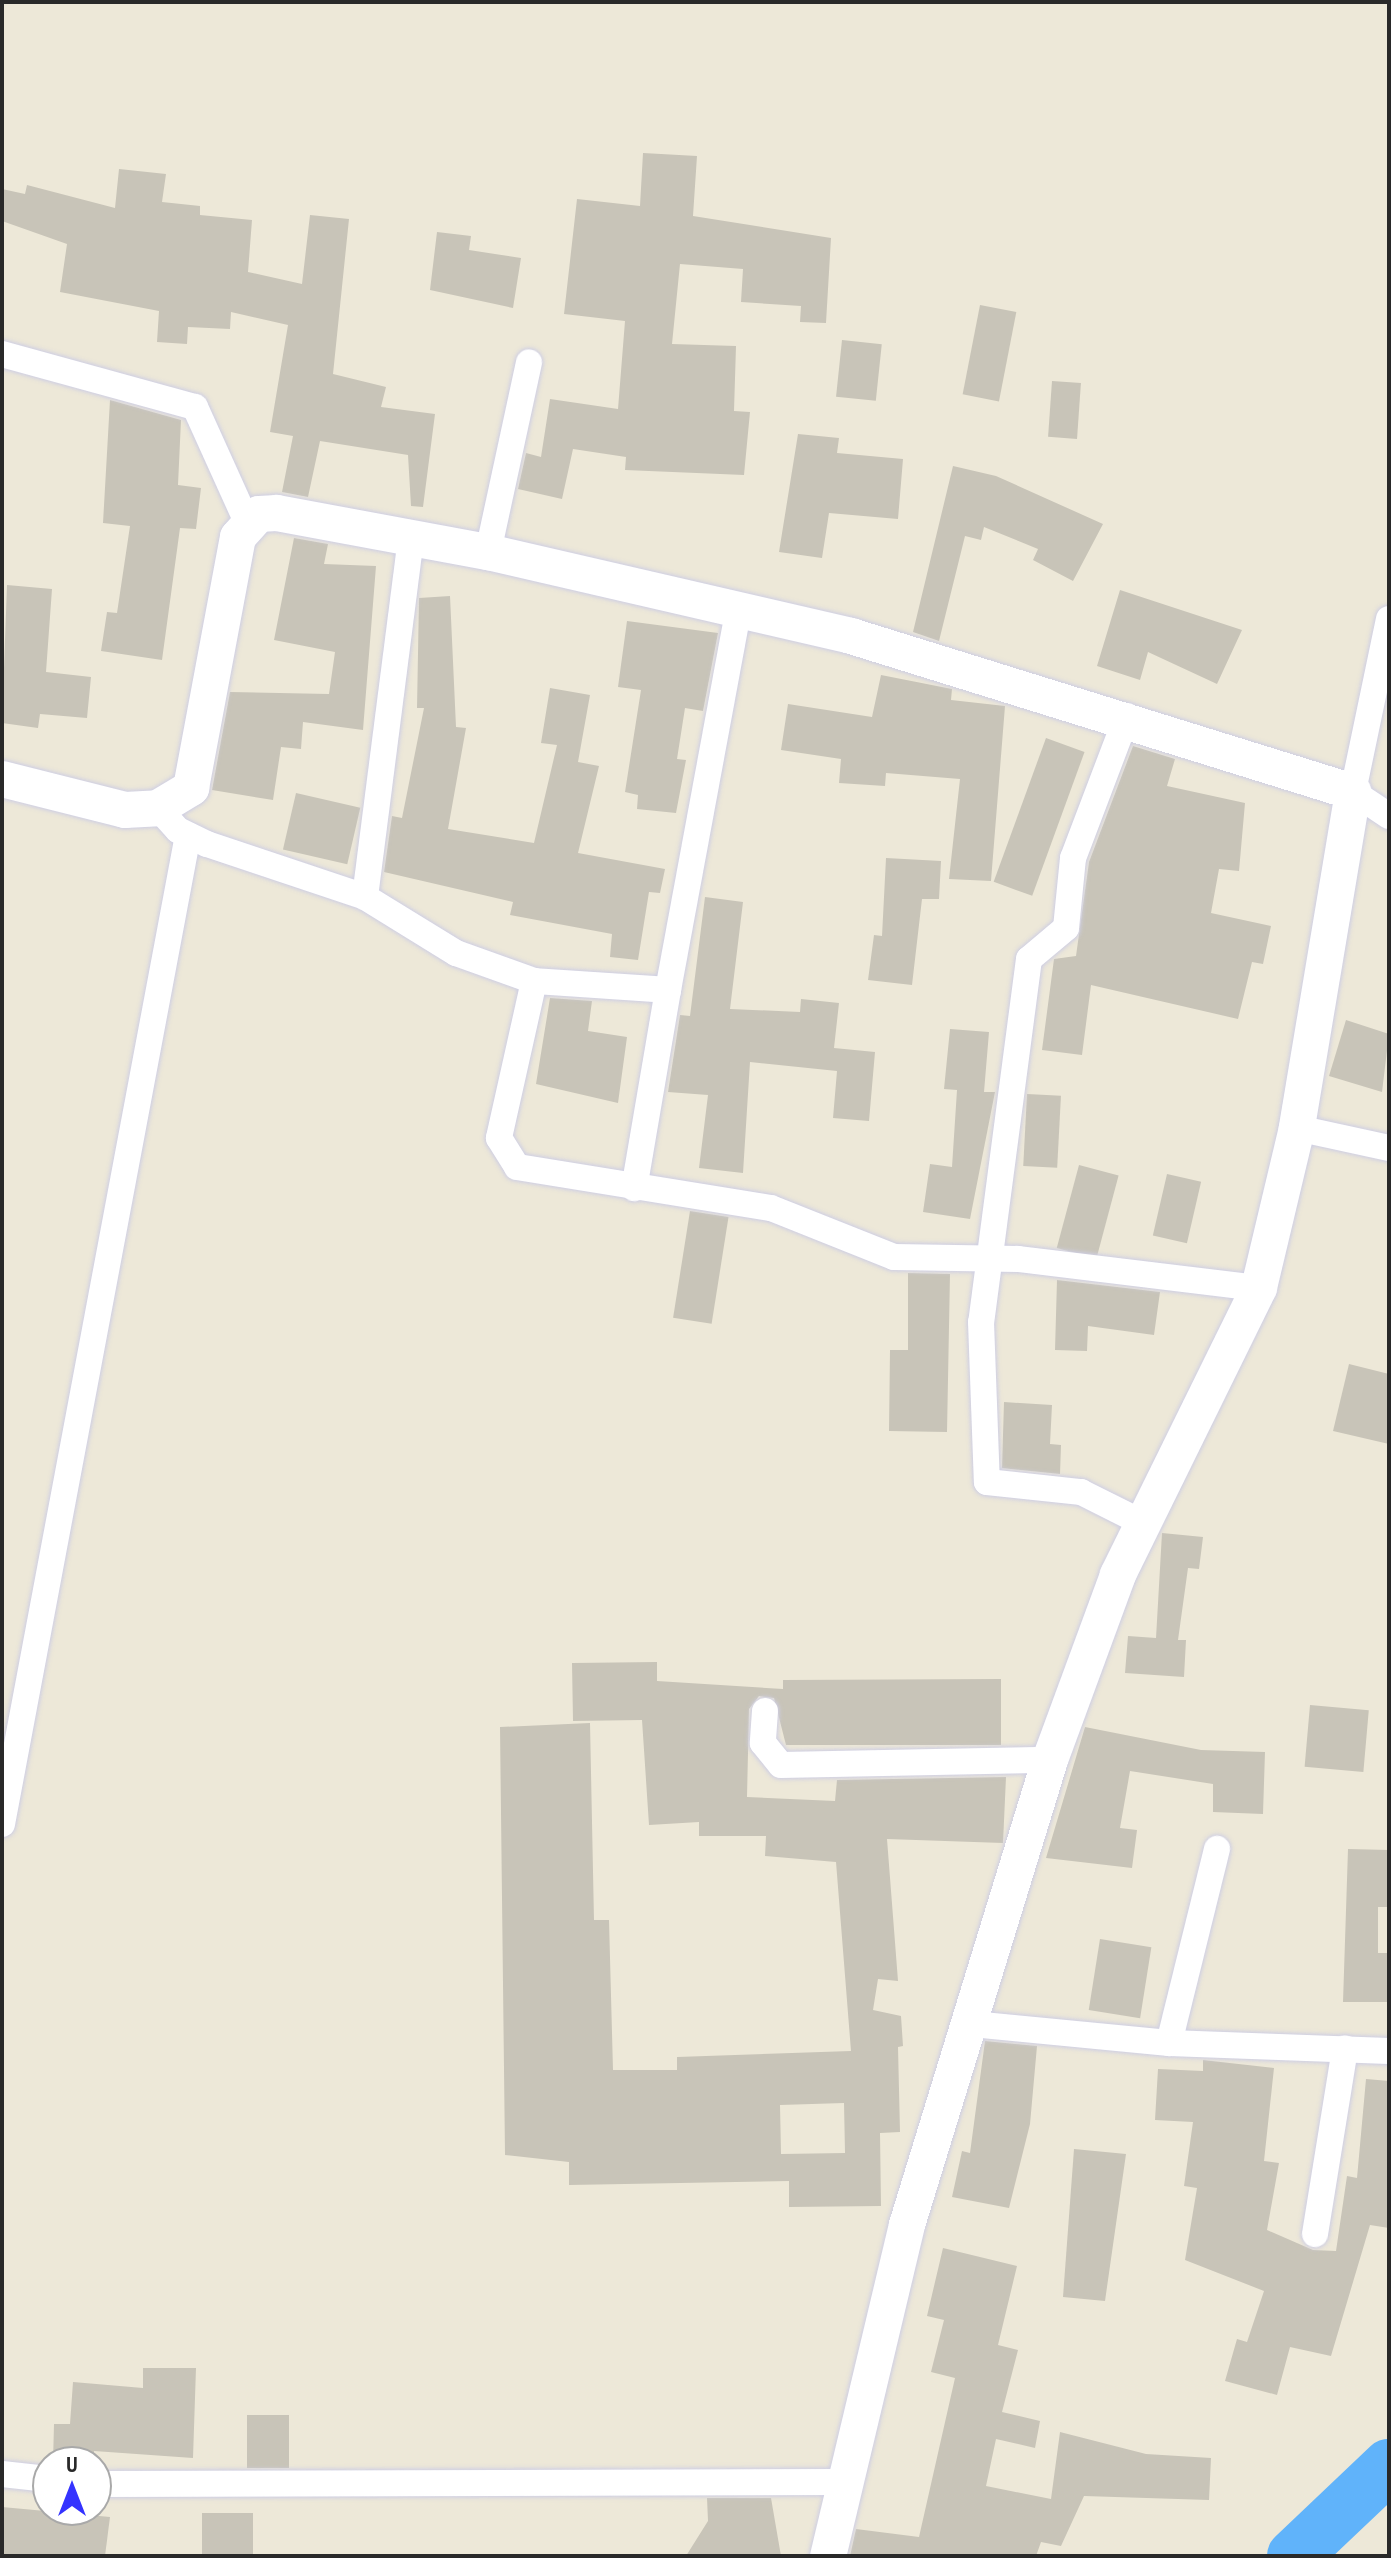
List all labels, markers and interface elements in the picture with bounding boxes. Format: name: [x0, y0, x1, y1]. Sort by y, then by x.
north arrow: [32, 2446, 112, 2526]
text: U: [66, 2450, 78, 2478]

